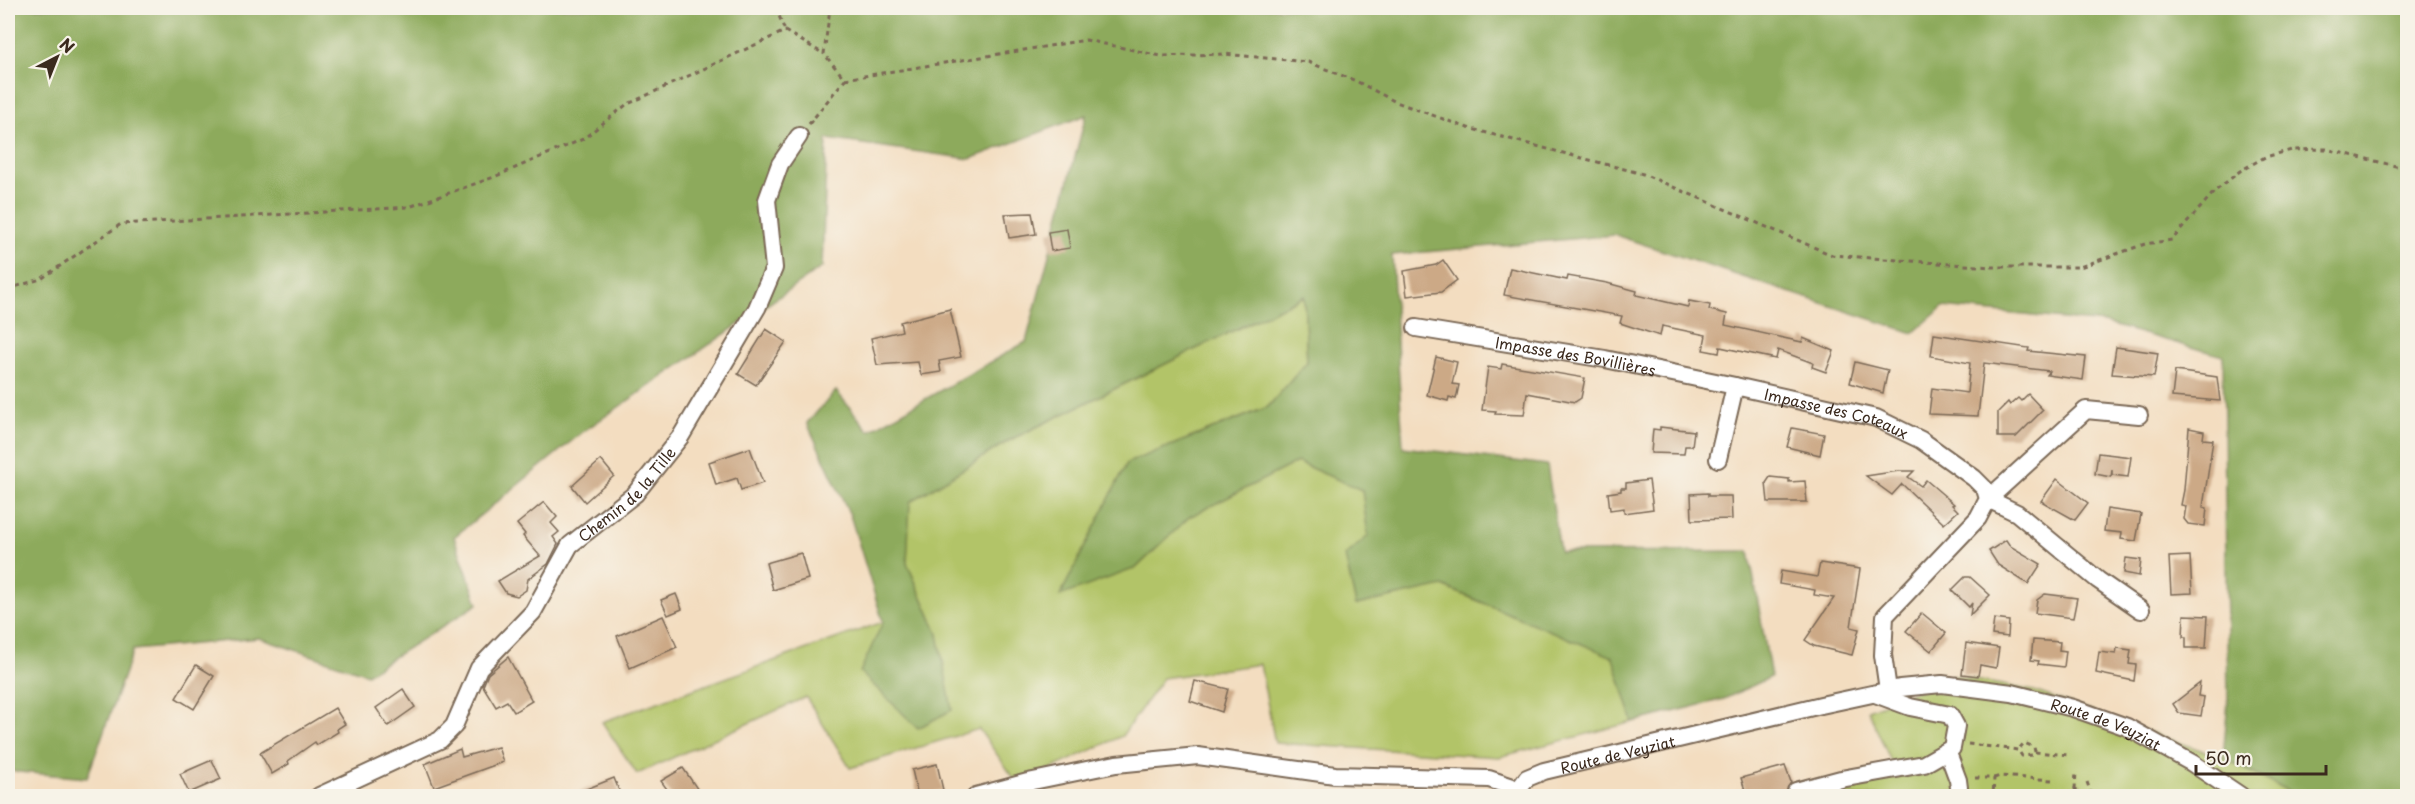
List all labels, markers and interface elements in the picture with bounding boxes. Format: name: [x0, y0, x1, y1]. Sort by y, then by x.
north arrow: [27, 27, 87, 87]
text: N: [55, 32, 80, 58]
street label: Impasse des Bovillières: [1494, 330, 1658, 381]
street label: Impasse des Coteaux: [1762, 382, 1913, 444]
street label: Chemin de la Tille: [572, 441, 680, 547]
street label: Route de Veyziat: [2048, 691, 2166, 755]
street label: Route de Veyziat: [1557, 729, 1677, 778]
scale bar: [2196, 738, 2326, 776]
text: 50 m: [2205, 744, 2252, 771]

